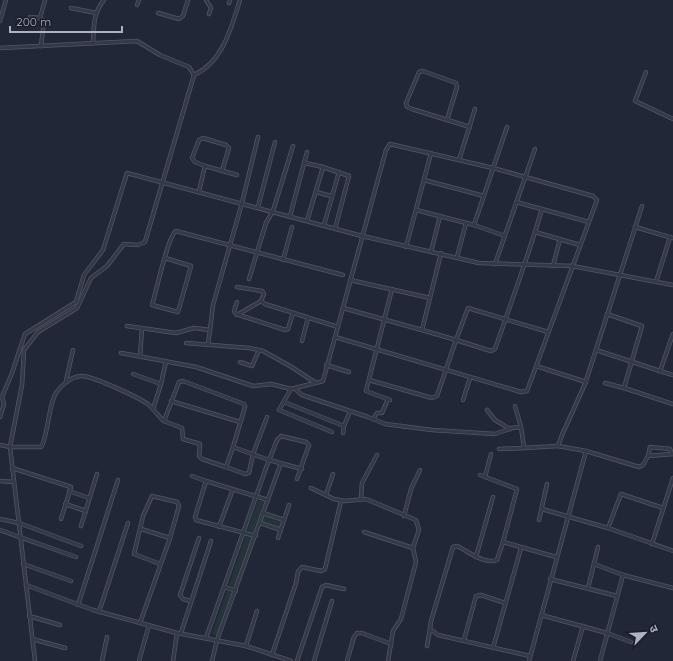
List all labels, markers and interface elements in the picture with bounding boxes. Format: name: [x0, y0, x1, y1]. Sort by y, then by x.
scale bar: [10, 8, 122, 34]
text: 200 m: [16, 14, 51, 29]
north arrow: [625, 613, 665, 653]
text: उ: [646, 623, 662, 635]

